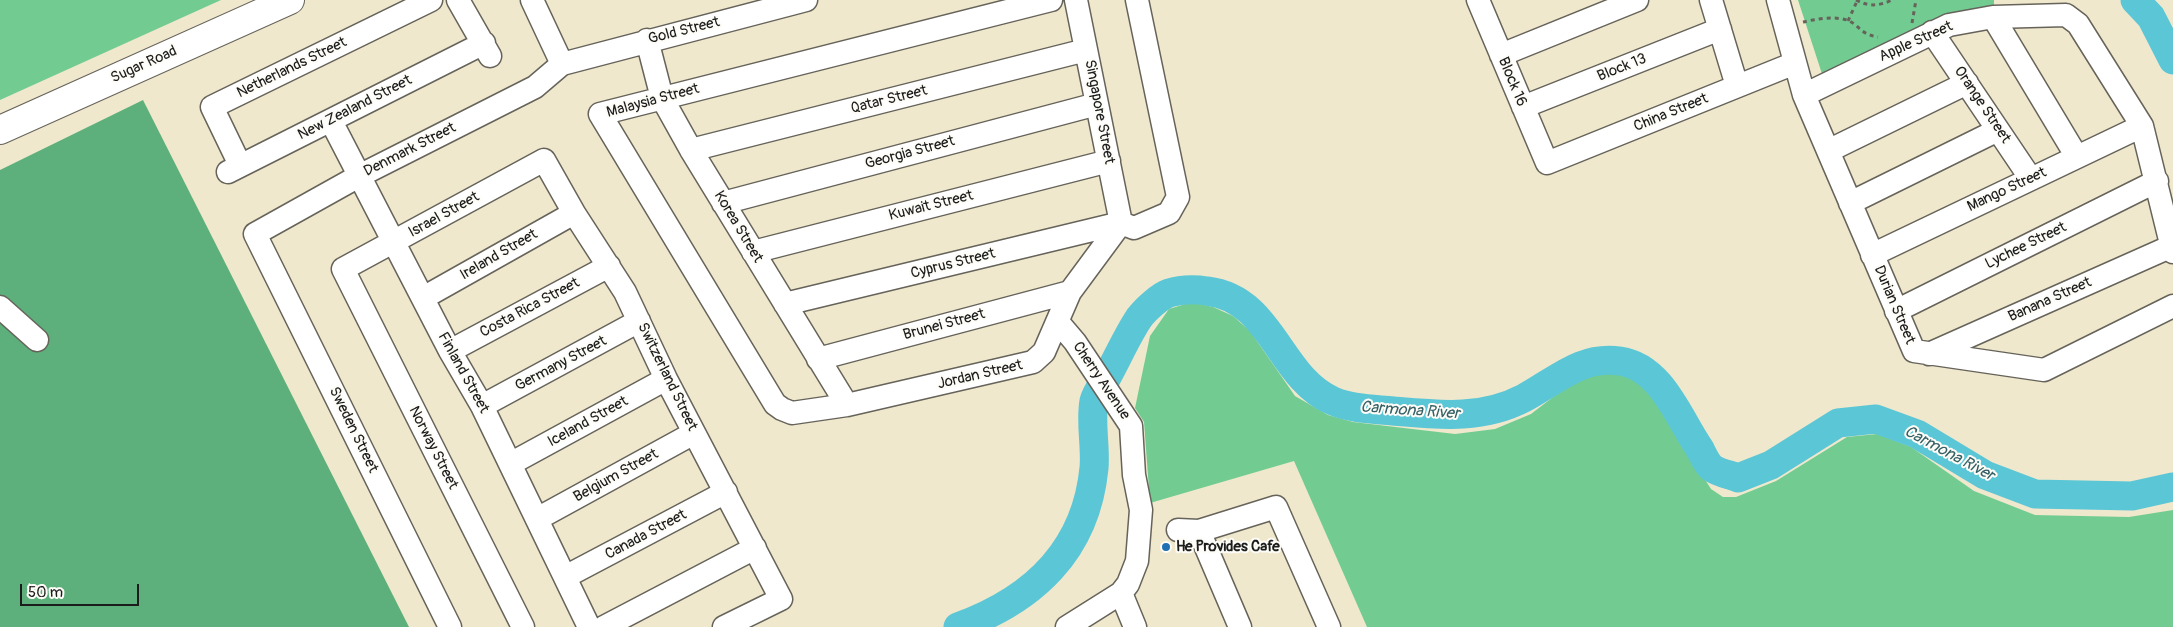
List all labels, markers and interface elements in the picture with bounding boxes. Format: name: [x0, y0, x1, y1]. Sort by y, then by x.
street label: Gold Street: [646, 13, 722, 49]
street label: Apple Street: [1876, 18, 1956, 66]
street label: Netherlands Street: [234, 34, 350, 102]
street label: Sugar Road: [108, 42, 180, 88]
street label: Block 13: [1595, 50, 1649, 86]
street label: Block 16: [1494, 55, 1530, 109]
street label: Singapore Street: [1080, 58, 1118, 166]
street label: Orange Street: [1950, 63, 2014, 147]
street label: New Zealand Street: [295, 72, 415, 144]
street label: Malaysia Street: [605, 80, 701, 122]
street label: Qatar Street: [849, 82, 929, 118]
street label: China Street: [1631, 90, 1711, 136]
street label: Denmark Street: [361, 119, 459, 181]
street label: Georgia Street: [863, 132, 957, 174]
street label: Mango Street: [1965, 164, 2049, 216]
street label: Kuwait Street: [887, 187, 975, 225]
street label: Israel Street: [405, 188, 483, 242]
street label: Korea Street: [710, 188, 766, 266]
street label: Lychee Street: [1982, 219, 2070, 273]
street label: Ireland Street: [457, 226, 541, 284]
street label: Cyprus Street: [909, 245, 997, 283]
street label: Durian Street: [1869, 263, 1919, 347]
street label: Costa Rica Street: [477, 274, 583, 342]
street label: Banana Street: [2005, 274, 2095, 326]
street label: Brunei Street: [901, 305, 987, 345]
street label: Switzerland Street: [633, 320, 701, 434]
street label: Finland Street: [433, 329, 493, 417]
street label: Germany Street: [512, 332, 610, 396]
street label: Cherry Avenue: [1068, 339, 1134, 423]
street label: Jordan Street: [936, 356, 1024, 394]
street label: Sweden Street: [324, 384, 382, 476]
street label: Iceland Street: [545, 393, 631, 451]
water label: Carmona River: [1360, 398, 1460, 424]
street label: Norway Street: [404, 403, 462, 493]
water label: Carmona River: [1901, 422, 1997, 486]
street label: Belgium Street: [571, 445, 661, 507]
street label: Canada Street: [602, 506, 690, 564]
place label: He Provides Cafe: [1176, 538, 1280, 556]
marker: He Provides Cafe: [1160, 541, 1172, 553]
scale bar: [22, 574, 141, 606]
text: 50 m: [28, 583, 63, 602]

